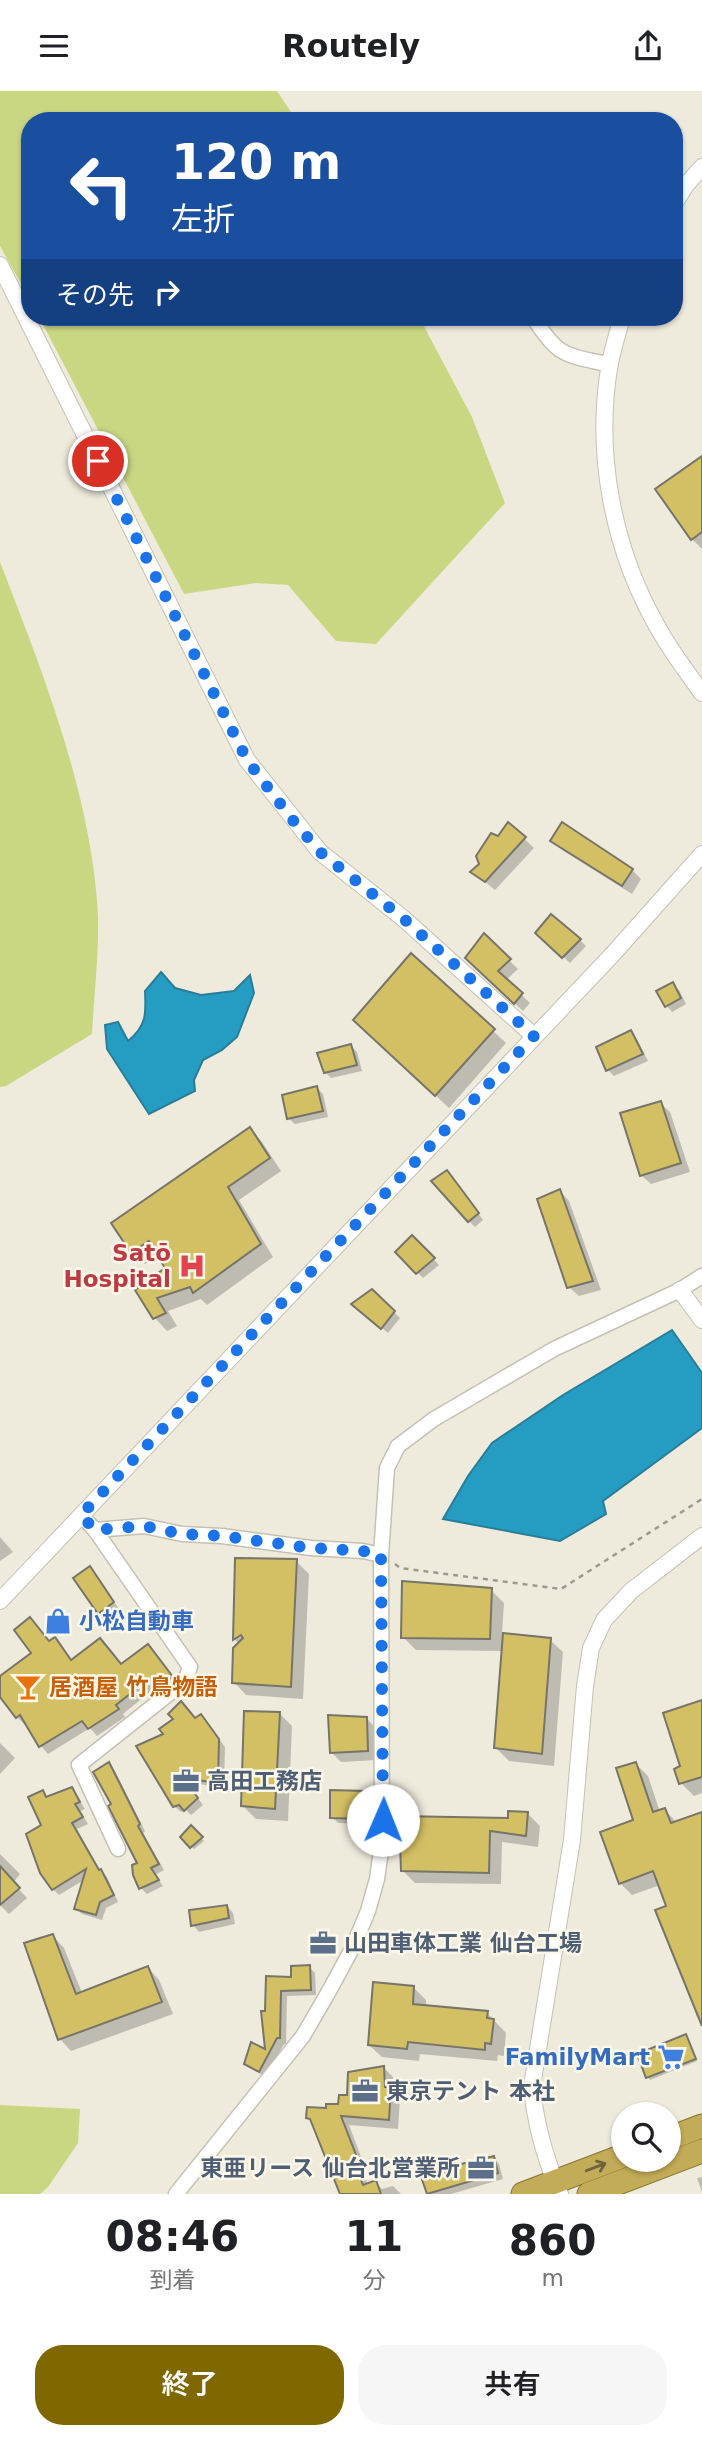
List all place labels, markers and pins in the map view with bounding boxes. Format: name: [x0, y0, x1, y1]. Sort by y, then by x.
pin: [68, 431, 128, 491]
place label: Satō Hospital: [64, 1240, 171, 1292]
hospital icon: Satō Hospital: [177, 1251, 207, 1281]
shop icon: 小松自動車: [43, 1606, 73, 1636]
place label: 小松自動車: [79, 1608, 194, 1634]
bar icon: 居酒屋 竹鳥物語: [13, 1672, 43, 1702]
place label: 居酒屋 竹鳥物語: [49, 1674, 218, 1700]
office icon: 高田工務店: [171, 1766, 201, 1796]
place label: 高田工務店: [207, 1768, 322, 1794]
office icon: 山田車体工業 仙台工場: [308, 1928, 338, 1958]
place label: 山田車体工業 仙台工場: [344, 1930, 582, 1956]
supermarket icon: FamilyMart: [656, 2042, 686, 2072]
place label: FamilyMart: [505, 2044, 650, 2070]
office icon: 東京テント 本社: [350, 2076, 380, 2106]
place label: 東京テント 本社: [386, 2078, 555, 2104]
office icon: 東亜リース 仙台北営業所: [466, 2153, 496, 2183]
place label: 東亜リース 仙台北営業所: [200, 2155, 460, 2181]

